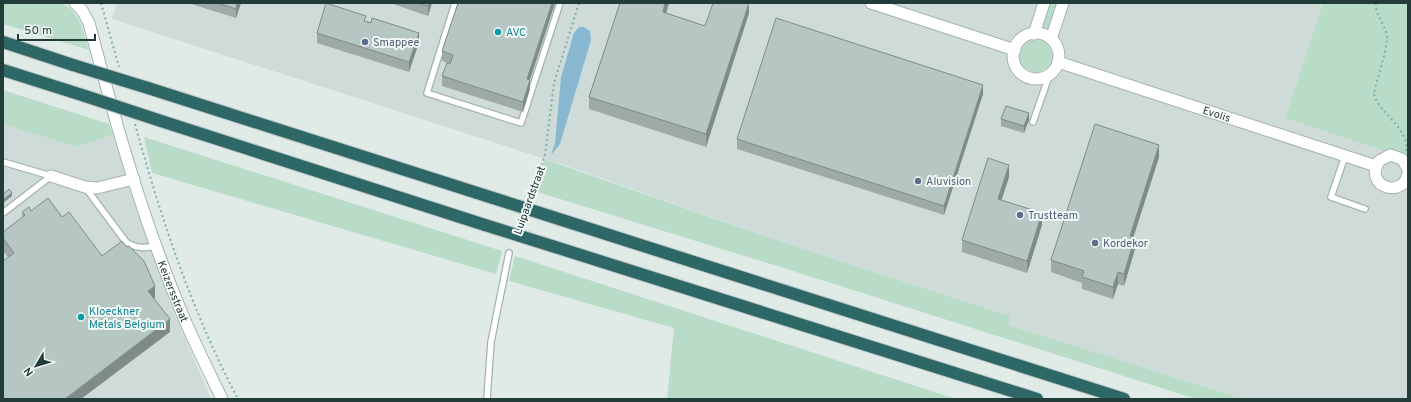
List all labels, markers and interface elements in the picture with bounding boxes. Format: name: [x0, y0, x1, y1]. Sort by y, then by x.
scale bar: [18, 16, 95, 42]
text: 50 m: [24, 23, 52, 39]
place label: AVC: [506, 26, 526, 40]
marker: AVC: [493, 27, 503, 37]
place label: Smappee: [373, 36, 420, 50]
marker: Smappee: [360, 37, 370, 47]
street label: Evolis: [1201, 104, 1232, 126]
street label: Luipaardstraat: [511, 164, 549, 237]
place label: Aluvision: [926, 175, 971, 189]
marker: Aluvision: [913, 176, 923, 186]
place label: Trustteam: [1028, 209, 1078, 223]
marker: Trustteam: [1015, 210, 1025, 220]
place label: Kordekor: [1103, 237, 1149, 251]
marker: Kordekor: [1090, 238, 1100, 248]
street label: Keizersstraat: [154, 259, 191, 325]
place label: Kloeckner Metals Belgium: [89, 305, 165, 332]
marker: Kloeckner Metals Belgium: [76, 312, 86, 322]
north arrow: [16, 346, 56, 386]
text: N: [21, 364, 37, 379]

